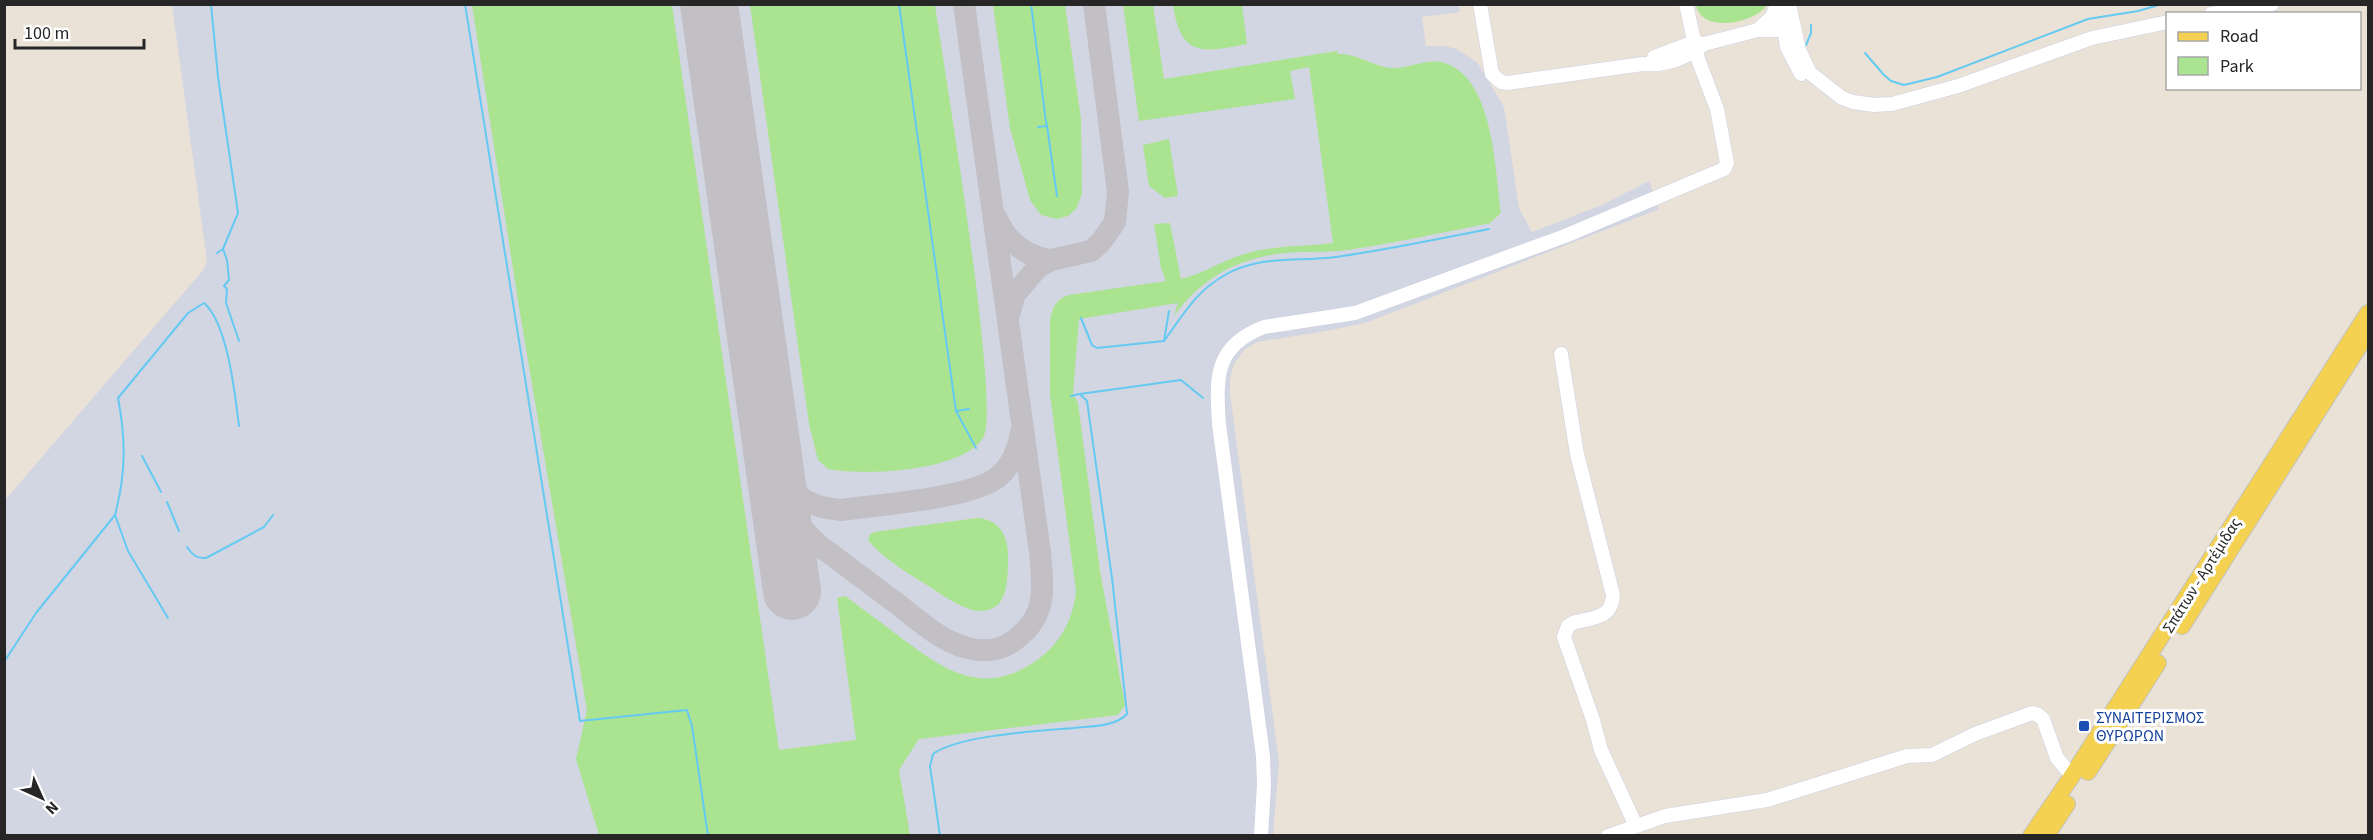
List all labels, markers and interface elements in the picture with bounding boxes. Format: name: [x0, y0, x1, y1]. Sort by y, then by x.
scale bar: [15, 12, 144, 50]
legend: [2166, 12, 2361, 90]
text: 100 m: [24, 21, 69, 46]
text: Road: [2220, 24, 2259, 49]
text: Park: [2220, 54, 2254, 79]
street label: Σπάτων - Αρτέμιδας: [2157, 513, 2246, 638]
place label: ΣΥΝΑΙΤΕΡΙΣΜΟΣ ΘΥΡΩΡΩΝ: [2096, 707, 2205, 747]
marker: ΣΥΝΑΙΤΕΡΙΣΜΟΣ ΘΥΡΩΡΩΝ: [2077, 719, 2091, 733]
north arrow: [12, 768, 72, 828]
text: N: [40, 796, 63, 819]

